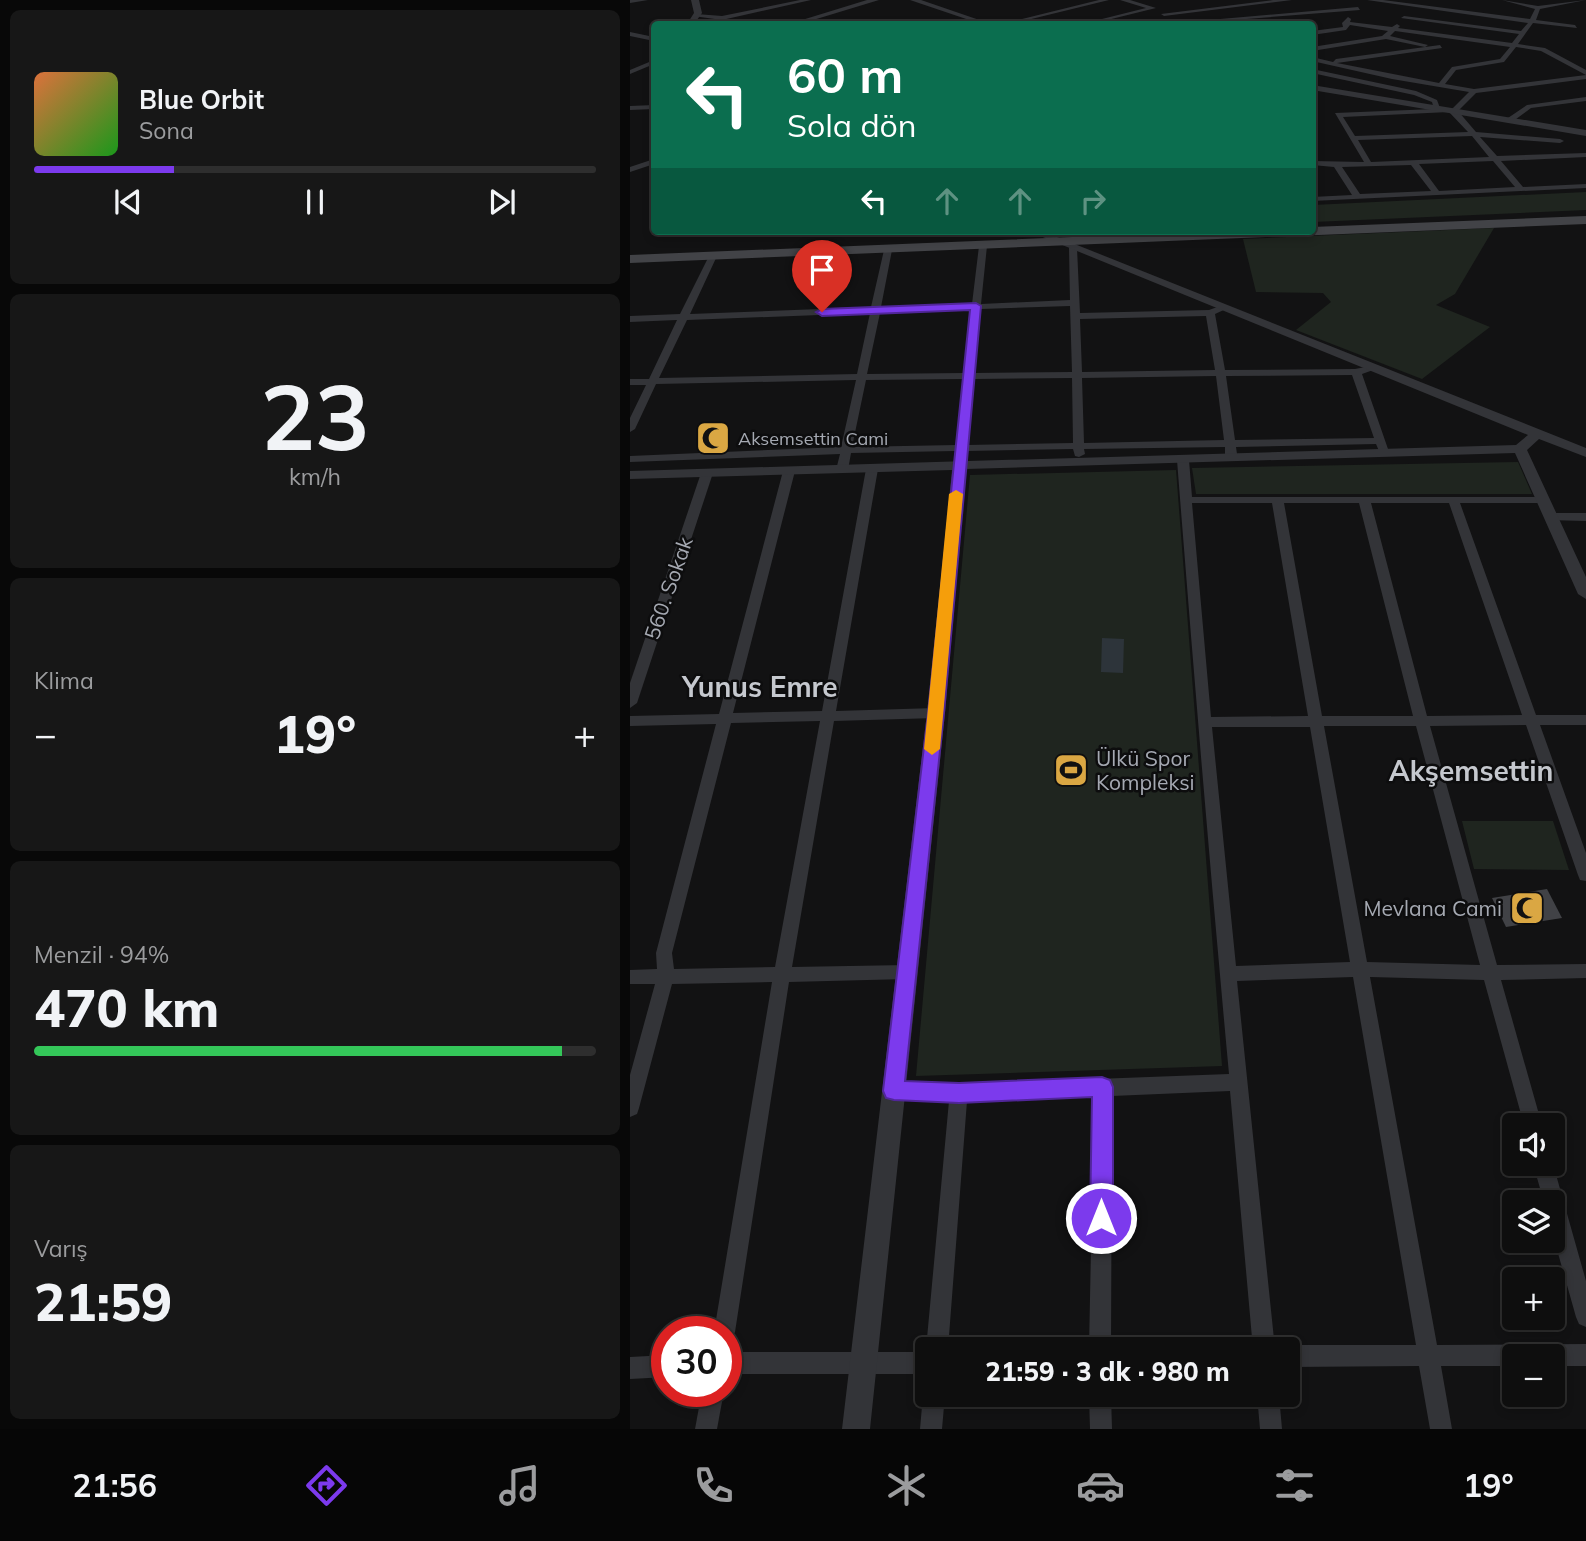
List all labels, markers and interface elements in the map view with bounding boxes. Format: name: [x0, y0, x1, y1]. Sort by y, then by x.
text: 60 m: [787, 44, 903, 105]
icon: left: [672, 49, 763, 140]
text: Blue Orbit: [139, 83, 264, 116]
text: Sola dön: [787, 105, 917, 145]
text: Sona: [139, 116, 194, 145]
icon: left: [855, 182, 893, 220]
icon: ahead: [928, 182, 966, 220]
icon: ahead: [1001, 182, 1039, 220]
icon: right: [1074, 182, 1112, 220]
icon: previous: [109, 183, 147, 221]
icon: pause: [296, 183, 334, 221]
icon: next: [483, 183, 521, 221]
pin: [792, 240, 852, 312]
icon: arrive: [803, 251, 841, 289]
text: 23: [260, 359, 370, 473]
mosque icon: Aksemsettin Cami: [694, 419, 732, 457]
place label: Aksemsettin Cami: [738, 427, 888, 450]
text: km/h: [289, 462, 341, 491]
street label: 560. Sokak: [638, 533, 698, 643]
text: Klima: [34, 666, 94, 695]
district label: Yunus Emre: [681, 669, 838, 704]
text: 19°: [274, 701, 356, 766]
text: −: [34, 710, 57, 758]
text: +: [573, 710, 596, 758]
place label: Ülkü Spor Kompleksi: [1096, 745, 1195, 795]
sports icon: Ülkü Spor Kompleksi: [1052, 751, 1090, 789]
district label: Akşemsettin: [1389, 753, 1553, 788]
mosque icon: Mevlana Cami: [1508, 889, 1546, 927]
place label: Mevlana Cami: [1364, 895, 1502, 921]
text: Menzil · 94%: [34, 940, 169, 969]
text: 470 km: [34, 975, 219, 1040]
map controls: [1502, 1113, 1565, 1407]
button: sound: [1502, 1113, 1565, 1176]
position arrow: [1064, 1181, 1138, 1255]
button: layers: [1502, 1190, 1565, 1253]
text: Varış: [34, 1234, 88, 1263]
button: +: [1502, 1267, 1565, 1330]
text: 21:59: [34, 1269, 172, 1334]
speed limit sign: 30: [651, 1316, 742, 1407]
button: −: [1502, 1344, 1565, 1407]
text: 21:59 · 3 dk · 980 m: [985, 1355, 1230, 1388]
icon: directions: [302, 1461, 351, 1510]
icon: music: [495, 1461, 544, 1510]
icon: phone: [689, 1461, 738, 1510]
icon: climate: [882, 1461, 931, 1510]
icon: car: [1076, 1461, 1125, 1510]
icon: filters: [1270, 1461, 1319, 1510]
text: 21:56: [72, 1465, 157, 1505]
text: 19°: [1463, 1465, 1514, 1505]

